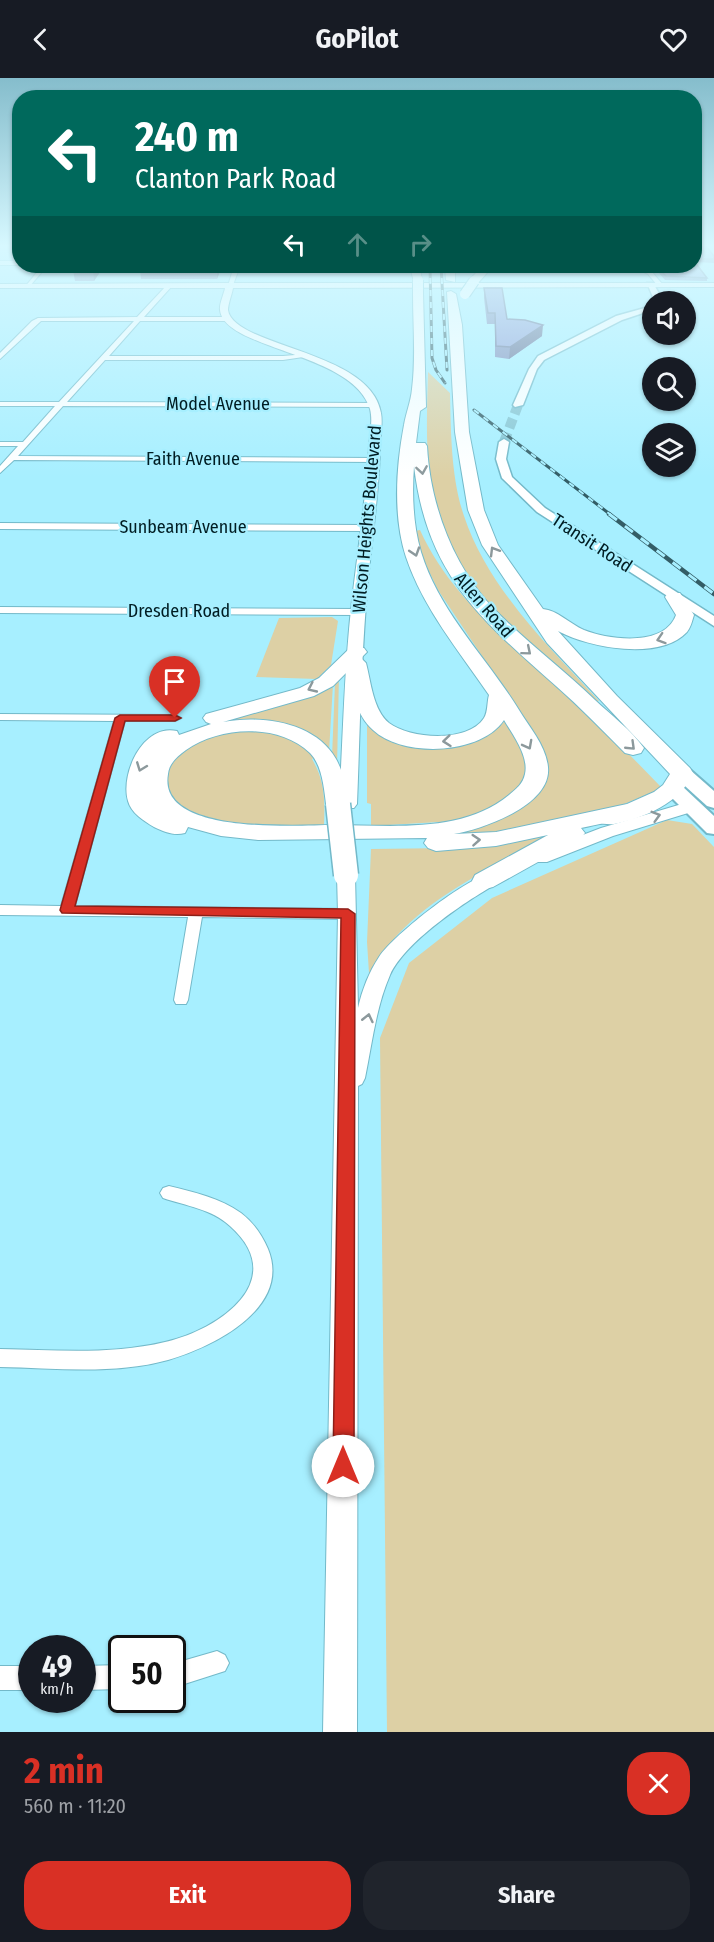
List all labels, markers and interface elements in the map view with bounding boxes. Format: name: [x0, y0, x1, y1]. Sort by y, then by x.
icon: back: [24, 23, 57, 56]
text: GoPilot: [315, 23, 399, 55]
icon: heart: [657, 23, 690, 56]
text: 240 m: [135, 112, 239, 162]
icon: left: [36, 114, 114, 192]
text: Clanton Park Road: [135, 163, 336, 195]
icon: left: [278, 228, 311, 261]
icon: ahead: [341, 228, 374, 261]
icon: right: [404, 228, 437, 261]
map controls: [642, 291, 696, 477]
button: sound: [642, 291, 696, 345]
button: search: [642, 357, 696, 411]
street label: Model Avenue: [166, 393, 270, 415]
button: layers: [642, 423, 696, 477]
street label: Wilson Heights Boulevard: [348, 424, 386, 614]
street label: Faith Avenue: [146, 448, 240, 470]
one-way arrow: [416, 465, 428, 474]
street label: Transit Road: [548, 509, 636, 577]
street label: Sunbeam Avenue: [119, 516, 247, 538]
one-way arrow: [407, 546, 420, 557]
one-way arrow: [490, 547, 502, 557]
street label: Allen Road: [450, 568, 518, 642]
street label: Dresden Road: [128, 600, 230, 622]
one-way arrow: [656, 631, 667, 644]
one-way arrow: [520, 644, 531, 655]
pin: [149, 656, 200, 718]
icon: arrive: [158, 665, 191, 698]
one-way arrow: [308, 681, 319, 693]
one-way arrow: [443, 734, 452, 747]
one-way arrow: [521, 739, 532, 749]
one-way arrow: [624, 739, 635, 750]
one-way arrow: [135, 761, 148, 772]
one-way arrow: [650, 811, 661, 823]
one-way arrow: [471, 834, 480, 847]
one-way arrow: [360, 1013, 373, 1023]
position arrow: [311, 1434, 375, 1498]
speed limit sign: 50: [108, 1635, 186, 1713]
text: 49: [42, 1649, 72, 1685]
text: km/h: [40, 1680, 74, 1698]
text: 2 min: [24, 1749, 104, 1793]
button: close: [627, 1752, 690, 1815]
text: 560 m · 11:20: [24, 1794, 126, 1818]
button: Exit: [24, 1861, 351, 1930]
button: Share: [363, 1861, 690, 1930]

